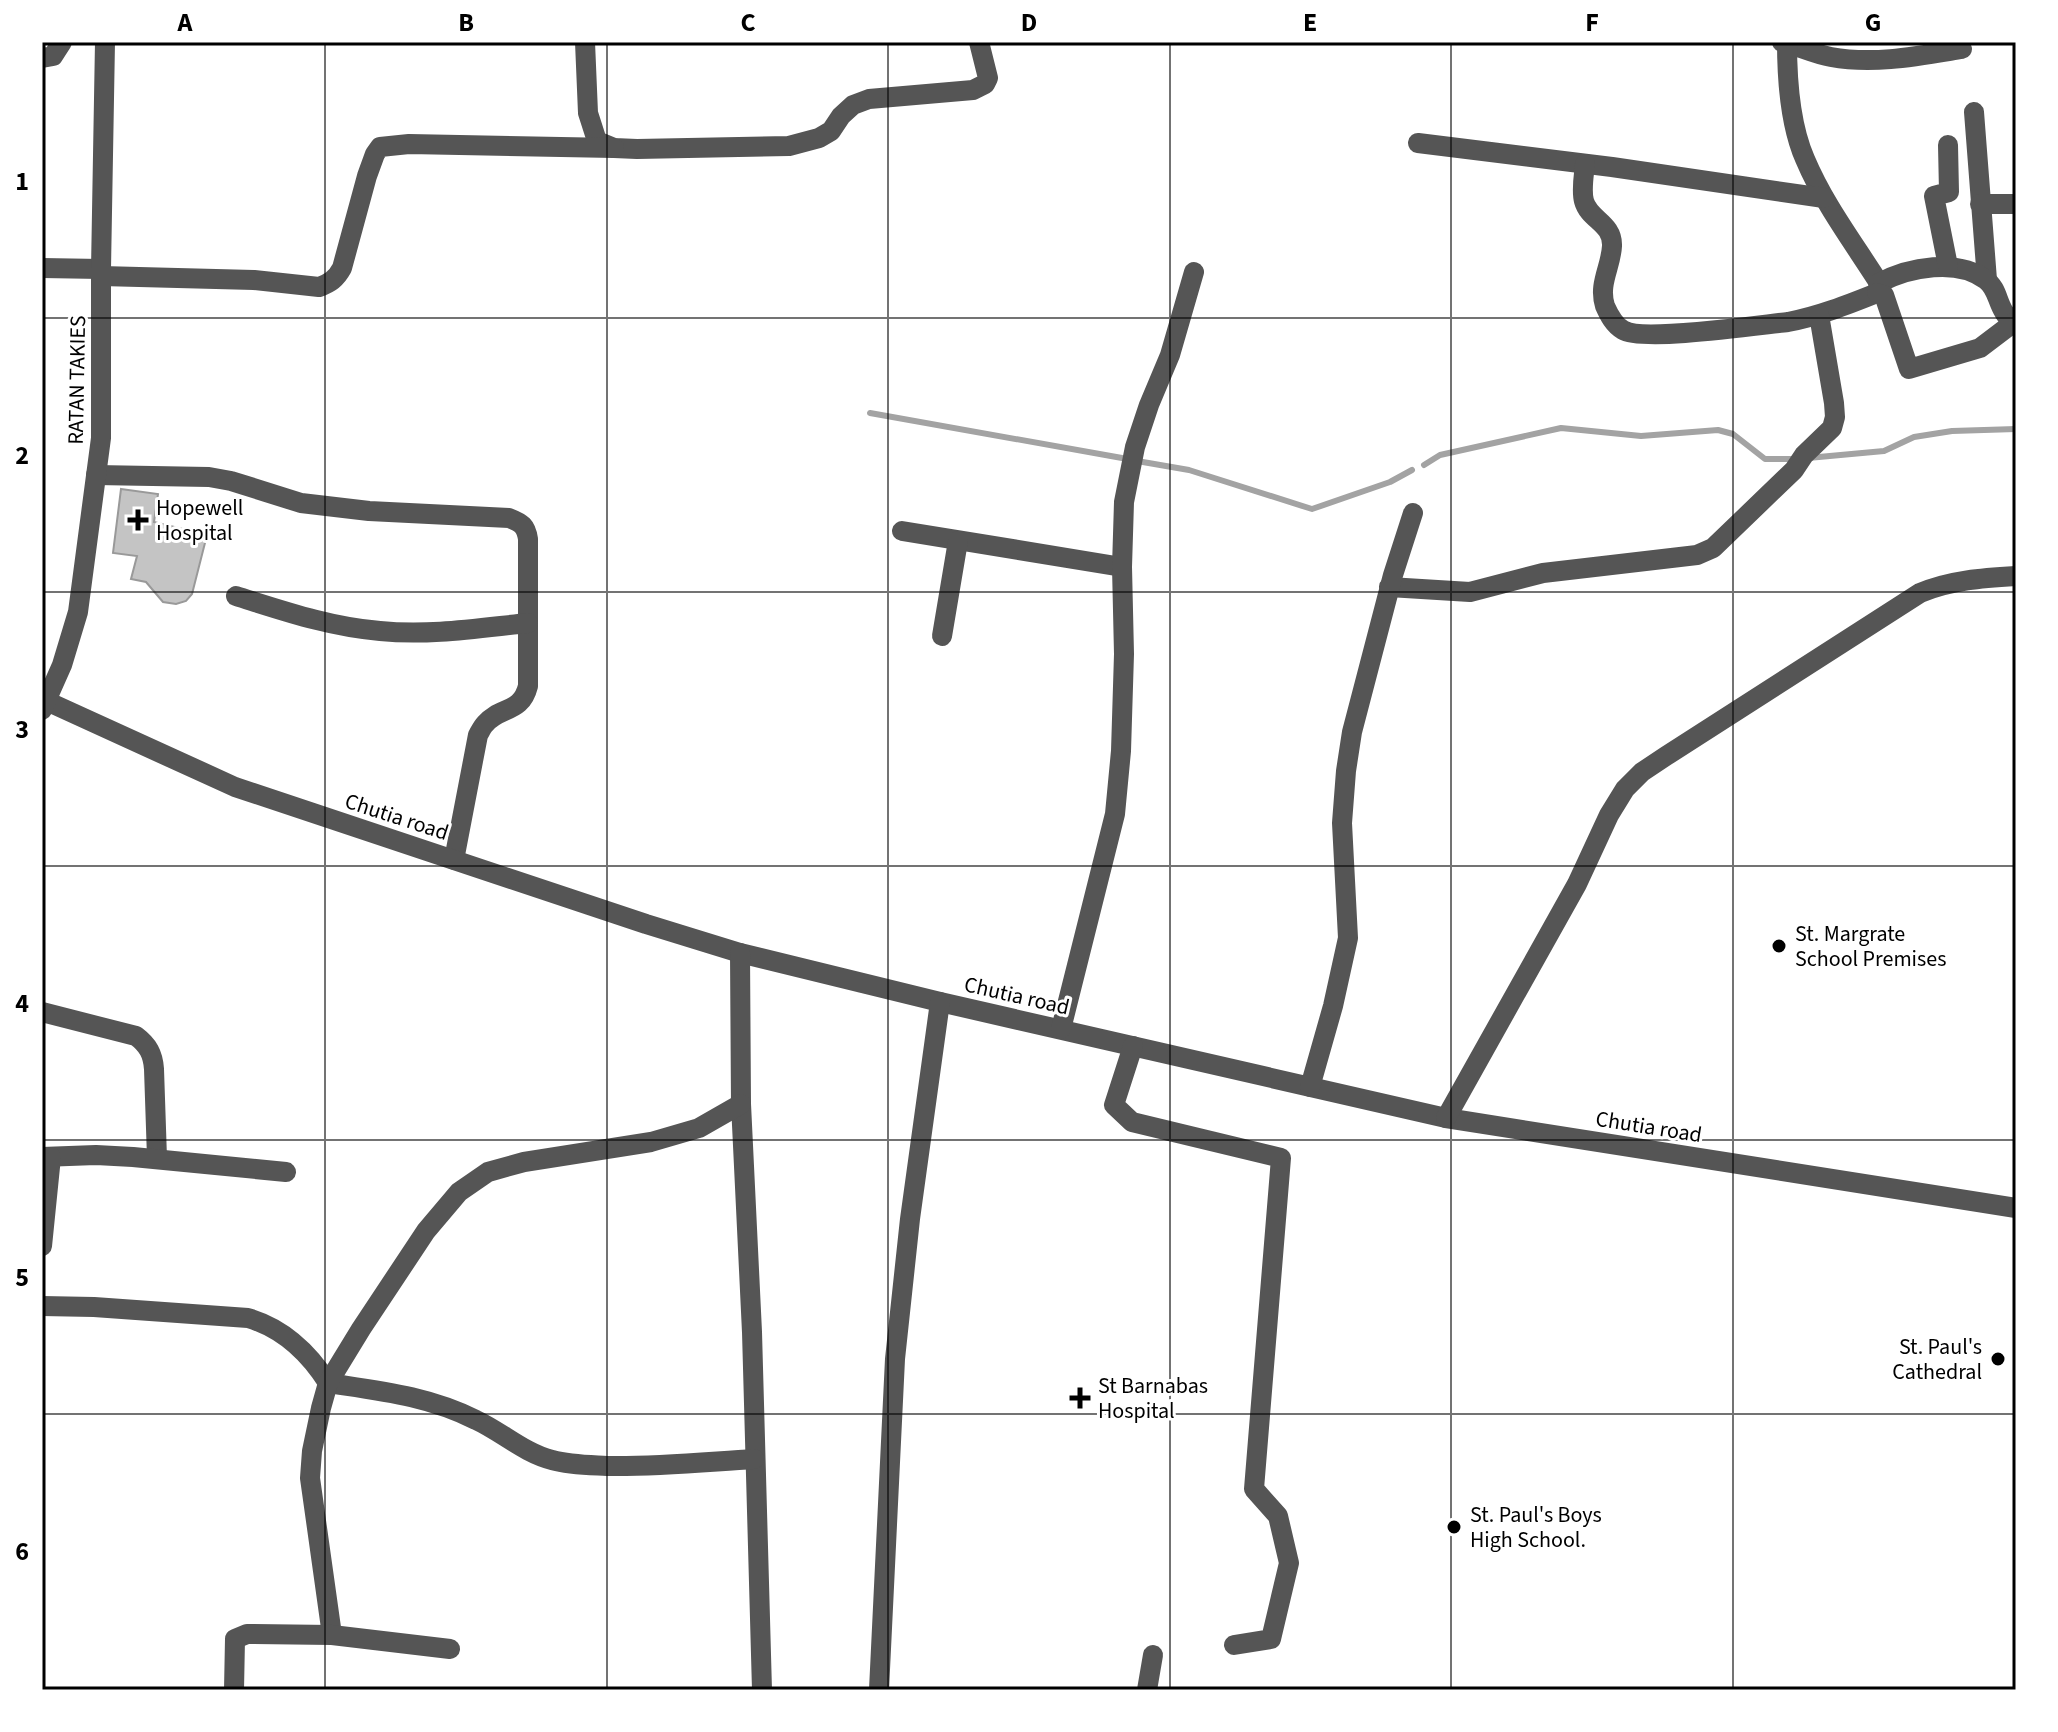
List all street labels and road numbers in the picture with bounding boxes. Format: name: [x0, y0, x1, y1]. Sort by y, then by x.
street label: RATAN TAKIES: [60, 315, 94, 445]
street label: Chutia road: [341, 785, 453, 849]
street label: Chutia road: [961, 968, 1073, 1024]
street label: Chutia road: [1593, 1103, 1704, 1151]

